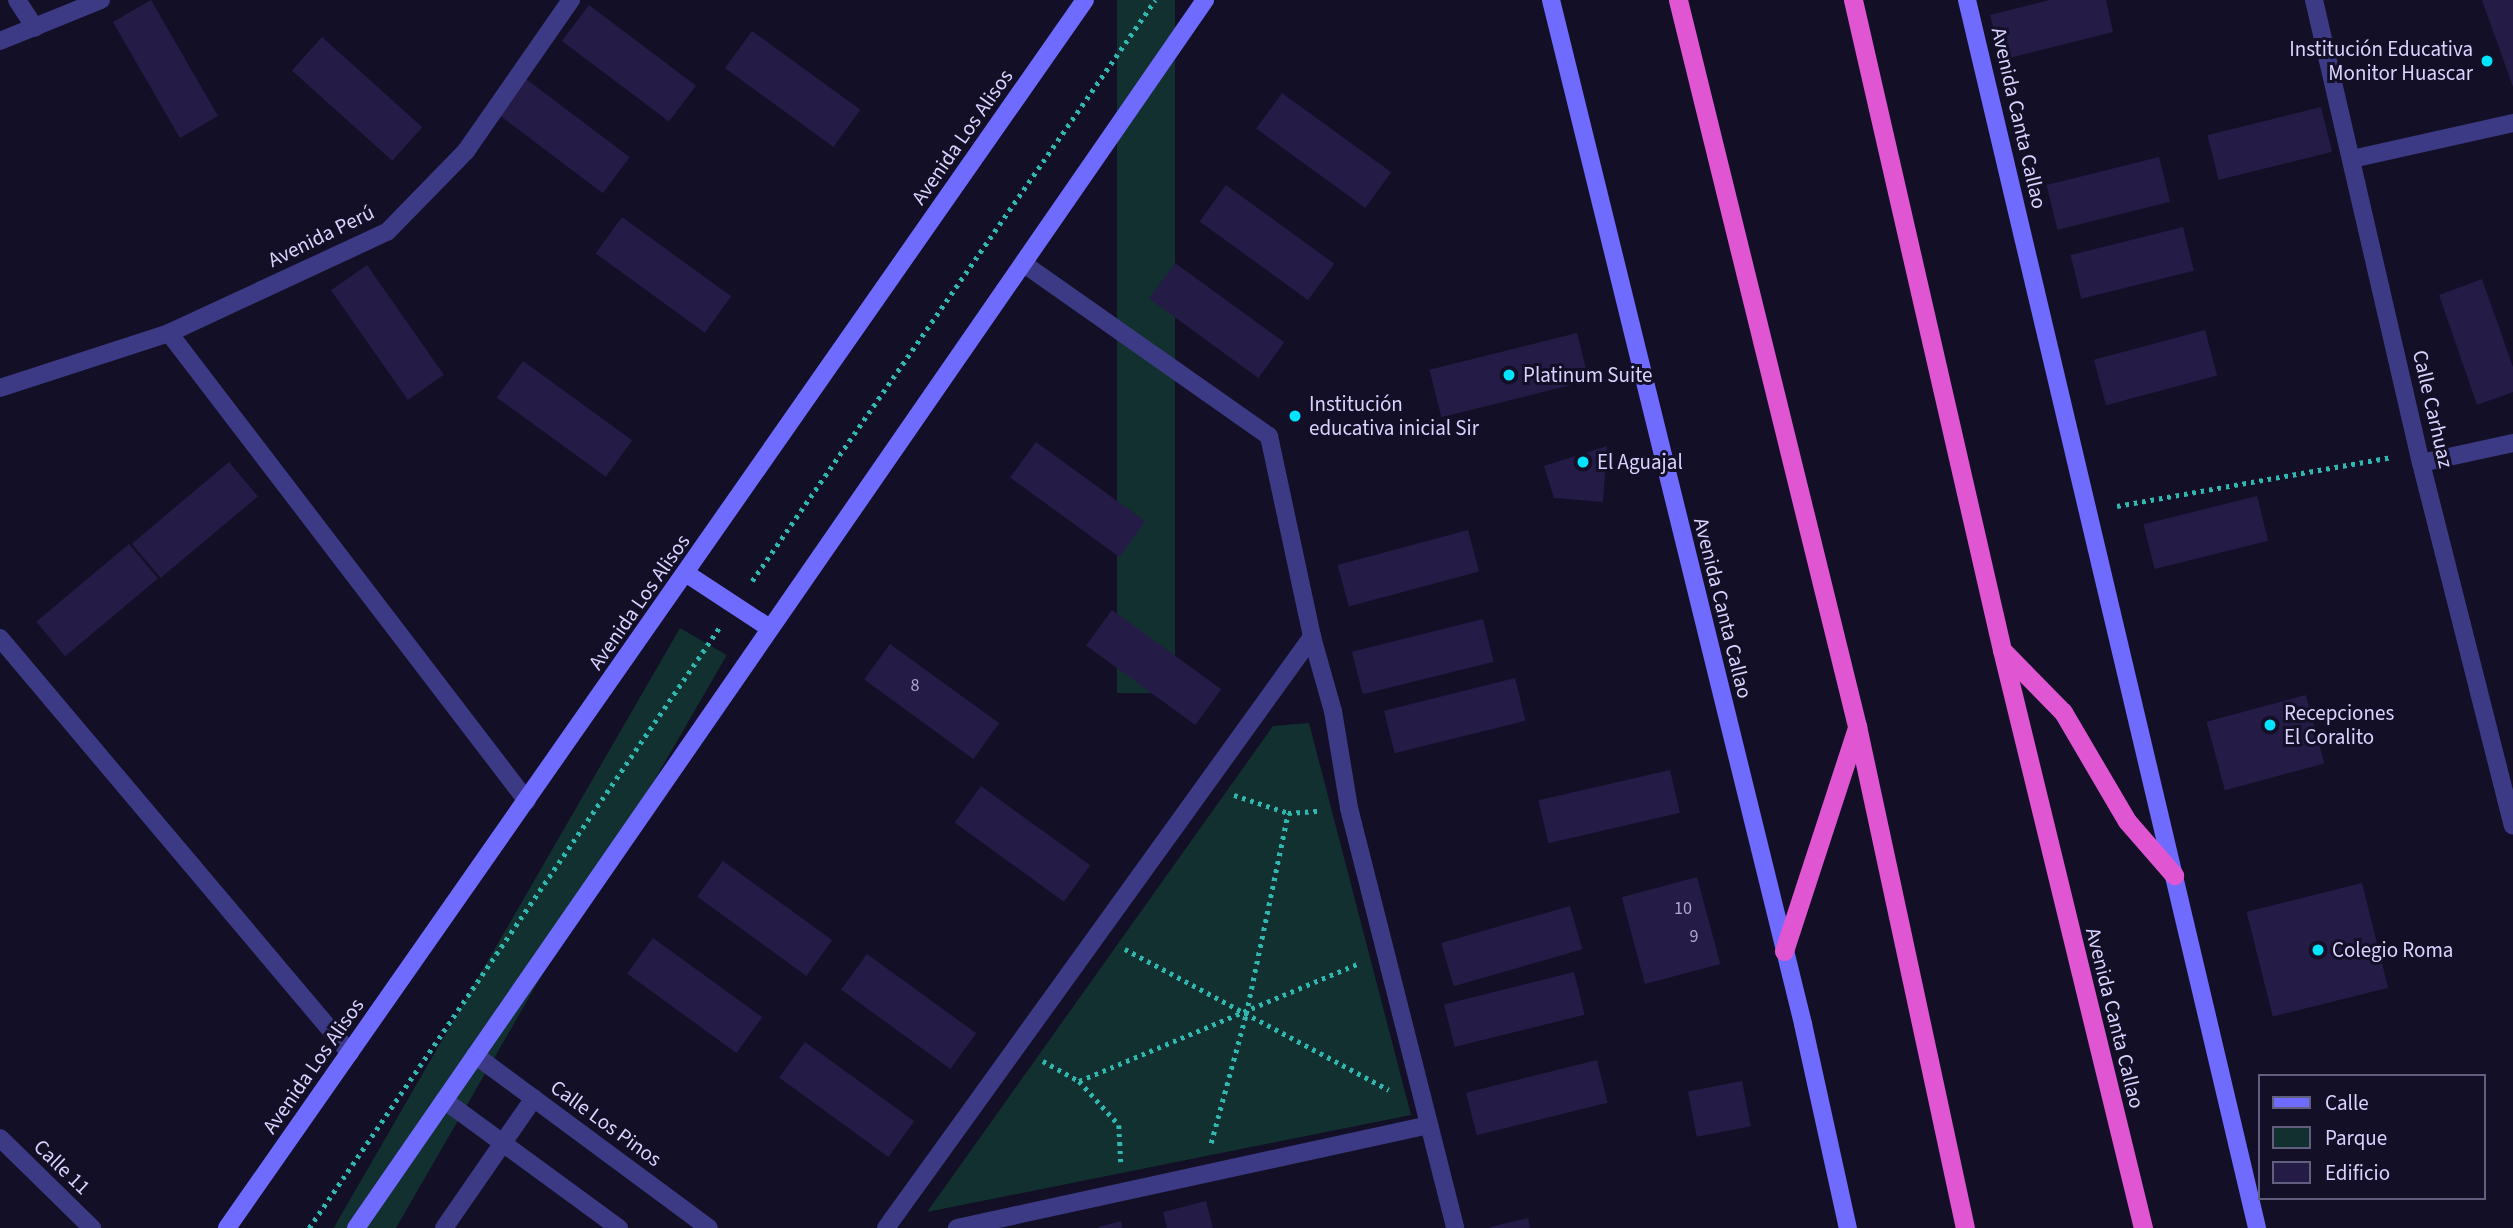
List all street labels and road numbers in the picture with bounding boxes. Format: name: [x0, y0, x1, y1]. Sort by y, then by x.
street label: Avenida Canta Callao: [1986, 25, 2052, 211]
street label: Avenida Los Alisos: [906, 64, 1018, 210]
street label: Avenida Perú: [264, 199, 378, 273]
street label: Calle Carhuaz: [2407, 348, 2459, 470]
street label: Avenida Canta Callao: [1688, 515, 1758, 701]
street label: Avenida Los Alisos: [583, 529, 695, 675]
street label: Avenida Canta Callao: [2080, 925, 2150, 1111]
street label: Avenida Los Alisos: [257, 993, 369, 1139]
street label: Calle Los Pinos: [546, 1074, 666, 1172]
street label: Calle 11: [29, 1134, 95, 1200]

